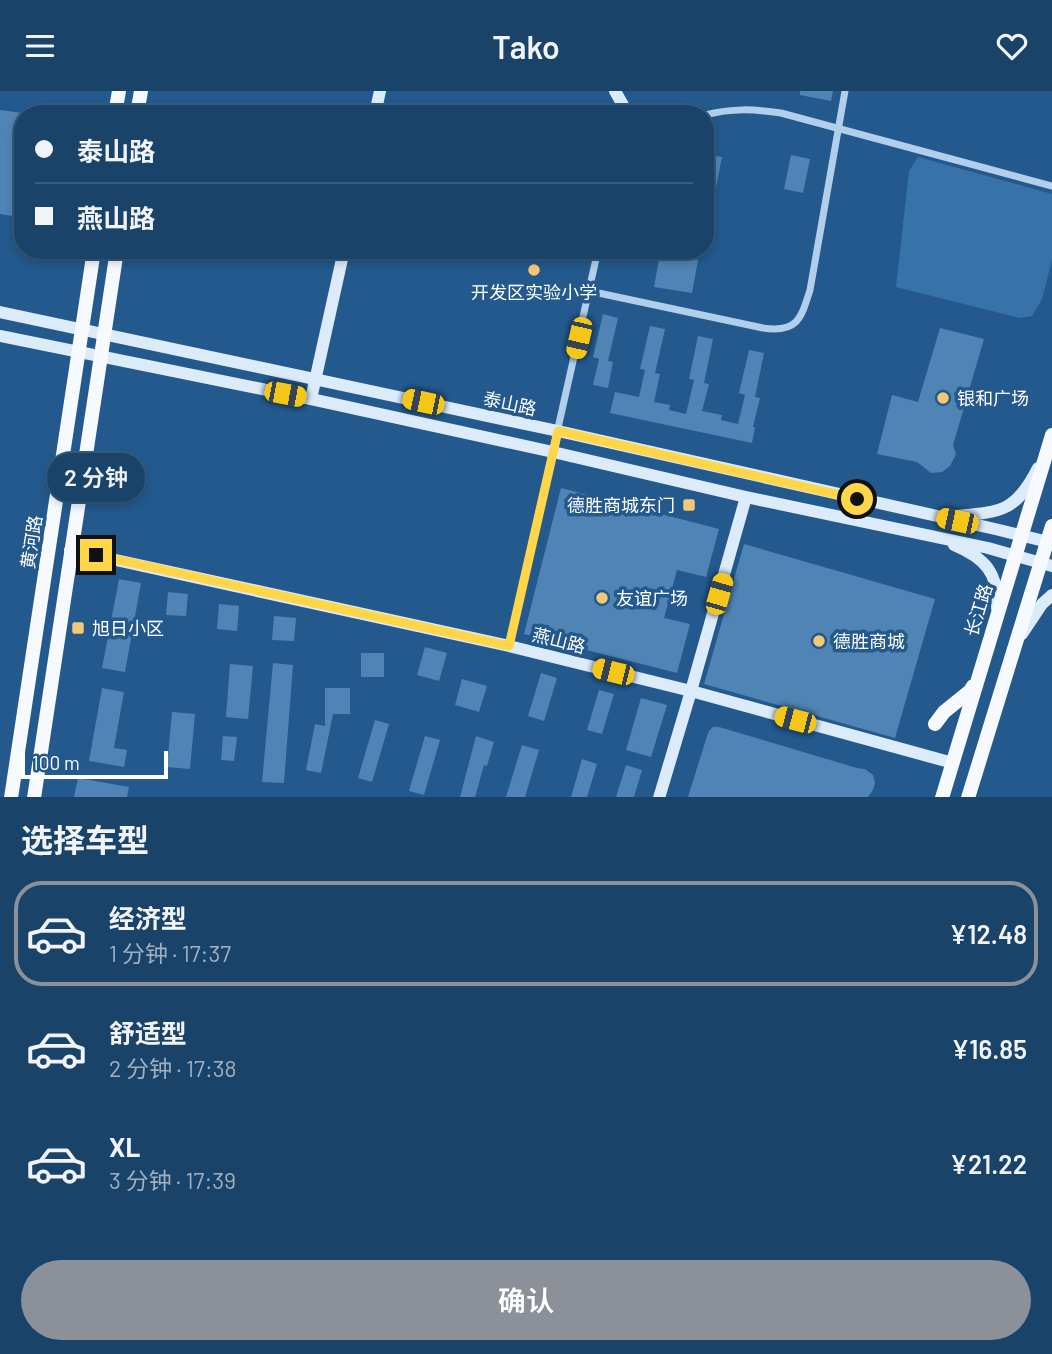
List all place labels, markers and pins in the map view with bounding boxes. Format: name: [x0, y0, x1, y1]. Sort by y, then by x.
marker: 开发区实验小学: [526, 262, 542, 278]
place label: 开发区实验小学: [471, 281, 597, 303]
place label: 银和广场: [957, 387, 1029, 409]
marker: 银和广场: [935, 390, 951, 406]
place label: 德胜商城东门: [567, 494, 675, 516]
marker: 德胜商城东门: [681, 497, 697, 513]
place label: 友谊广场: [616, 587, 688, 609]
marker: 友谊广场: [594, 590, 610, 606]
place label: 旭日小区: [92, 617, 164, 639]
marker: 旭日小区: [70, 620, 86, 636]
place label: 德胜商城: [833, 630, 905, 652]
marker: 德胜商城: [811, 633, 827, 649]

